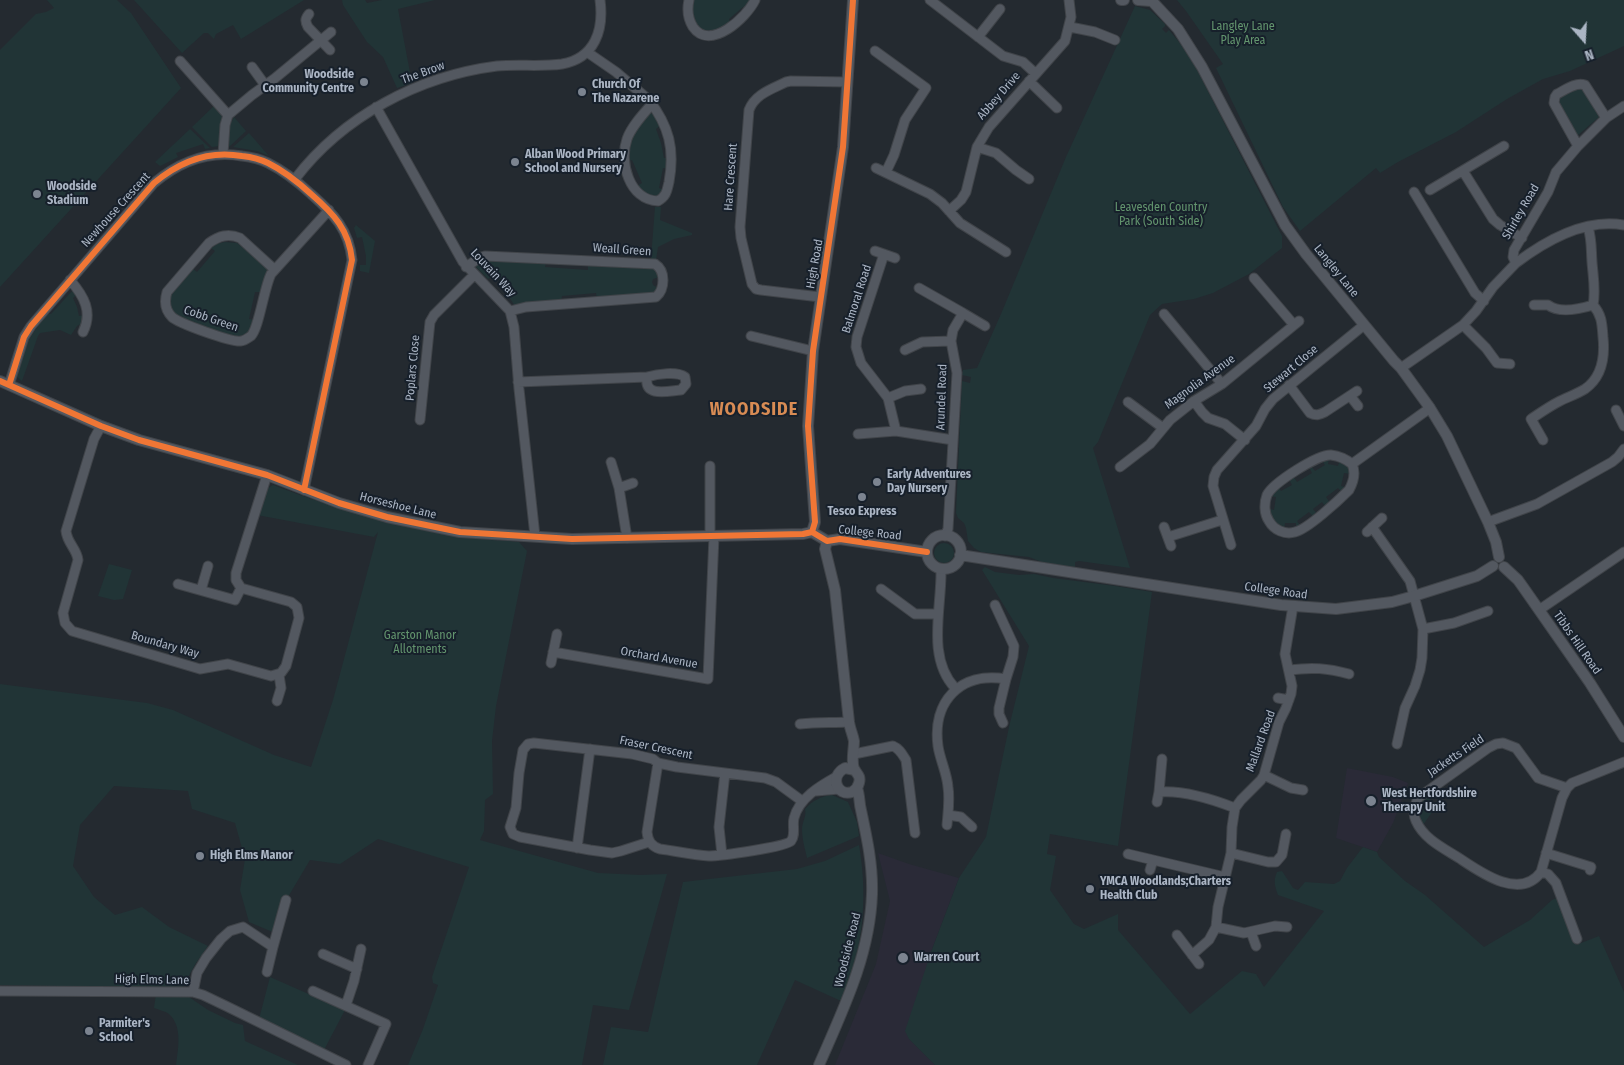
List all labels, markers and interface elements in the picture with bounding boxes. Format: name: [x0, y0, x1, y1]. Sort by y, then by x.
north arrow: [1559, 15, 1609, 65]
park label: Langley Lane Play Area: [1211, 20, 1275, 48]
text: N: [1582, 45, 1596, 64]
street label: The Brow: [399, 59, 447, 87]
place label: Woodside Community Centre: [262, 68, 354, 96]
street label: Abbey Drive: [974, 69, 1024, 123]
marker: Woodside Community Centre: [358, 76, 370, 88]
place label: Church Of The Nazarene: [592, 78, 659, 106]
marker: Church Of The Nazarene: [576, 86, 588, 98]
street label: Hare Crescent: [721, 143, 741, 211]
place label: Alban Wood Primary School and Nursery: [525, 148, 626, 176]
marker: Alban Wood Primary School and Nursery: [509, 156, 521, 168]
street label: Newhouse Crescent: [79, 170, 153, 250]
place label: Woodside Stadium: [47, 180, 96, 208]
street label: Shirley Road: [1499, 182, 1543, 242]
marker: Woodside Stadium: [31, 188, 43, 200]
park label: Leavesden Country Park (South Side): [1115, 201, 1207, 229]
street label: High Road: [804, 238, 826, 290]
street label: Weall Green: [592, 241, 652, 259]
street label: Langley Lane: [1310, 242, 1362, 300]
street label: Louvain Way: [467, 246, 519, 300]
street label: Balmoral Road: [839, 263, 875, 335]
street label: Cobb Green: [182, 303, 240, 335]
street label: Poplars Close: [403, 334, 423, 402]
street label: Stewart Close: [1261, 342, 1321, 396]
street label: Magnolia Avenue: [1162, 352, 1238, 412]
street label: Arundel Road: [934, 364, 950, 430]
district label: WOODSIDE: [709, 399, 799, 421]
place label: Early Adventures Day Nursery: [887, 468, 971, 496]
marker: Early Adventures Day Nursery: [871, 476, 883, 488]
street label: Horseshoe Lane: [358, 490, 438, 522]
marker: Tesco Express: [856, 491, 868, 503]
place label: Tesco Express: [828, 505, 896, 519]
street label: College Road: [838, 523, 902, 543]
street label: College Road: [1244, 579, 1308, 603]
street label: Tibbs Hill Road: [1550, 609, 1604, 677]
street label: Boundary Way: [129, 628, 201, 662]
park label: Garston Manor Allotments: [384, 629, 456, 657]
street label: Orchard Avenue: [619, 644, 699, 672]
street label: Mallard Road: [1243, 708, 1279, 774]
street label: Jacketts Field: [1425, 732, 1487, 780]
street label: Fraser Crescent: [618, 733, 694, 763]
place label: West Hertfordshire Therapy Unit: [1382, 787, 1477, 815]
marker: West Hertfordshire Therapy Unit: [1364, 794, 1378, 808]
place label: High Elms Manor: [210, 849, 293, 863]
marker: High Elms Manor: [194, 850, 206, 862]
place label: YMCA Woodlands;Charters Health Club: [1100, 875, 1231, 903]
marker: YMCA Woodlands;Charters Health Club: [1084, 883, 1096, 895]
street label: Woodside Road: [832, 911, 864, 989]
marker: Warren Court: [896, 951, 910, 965]
place label: Warren Court: [914, 951, 979, 965]
street label: High Elms Lane: [115, 972, 189, 988]
place label: Parmiter's School: [99, 1017, 150, 1045]
marker: Parmiter's School: [83, 1025, 95, 1037]

